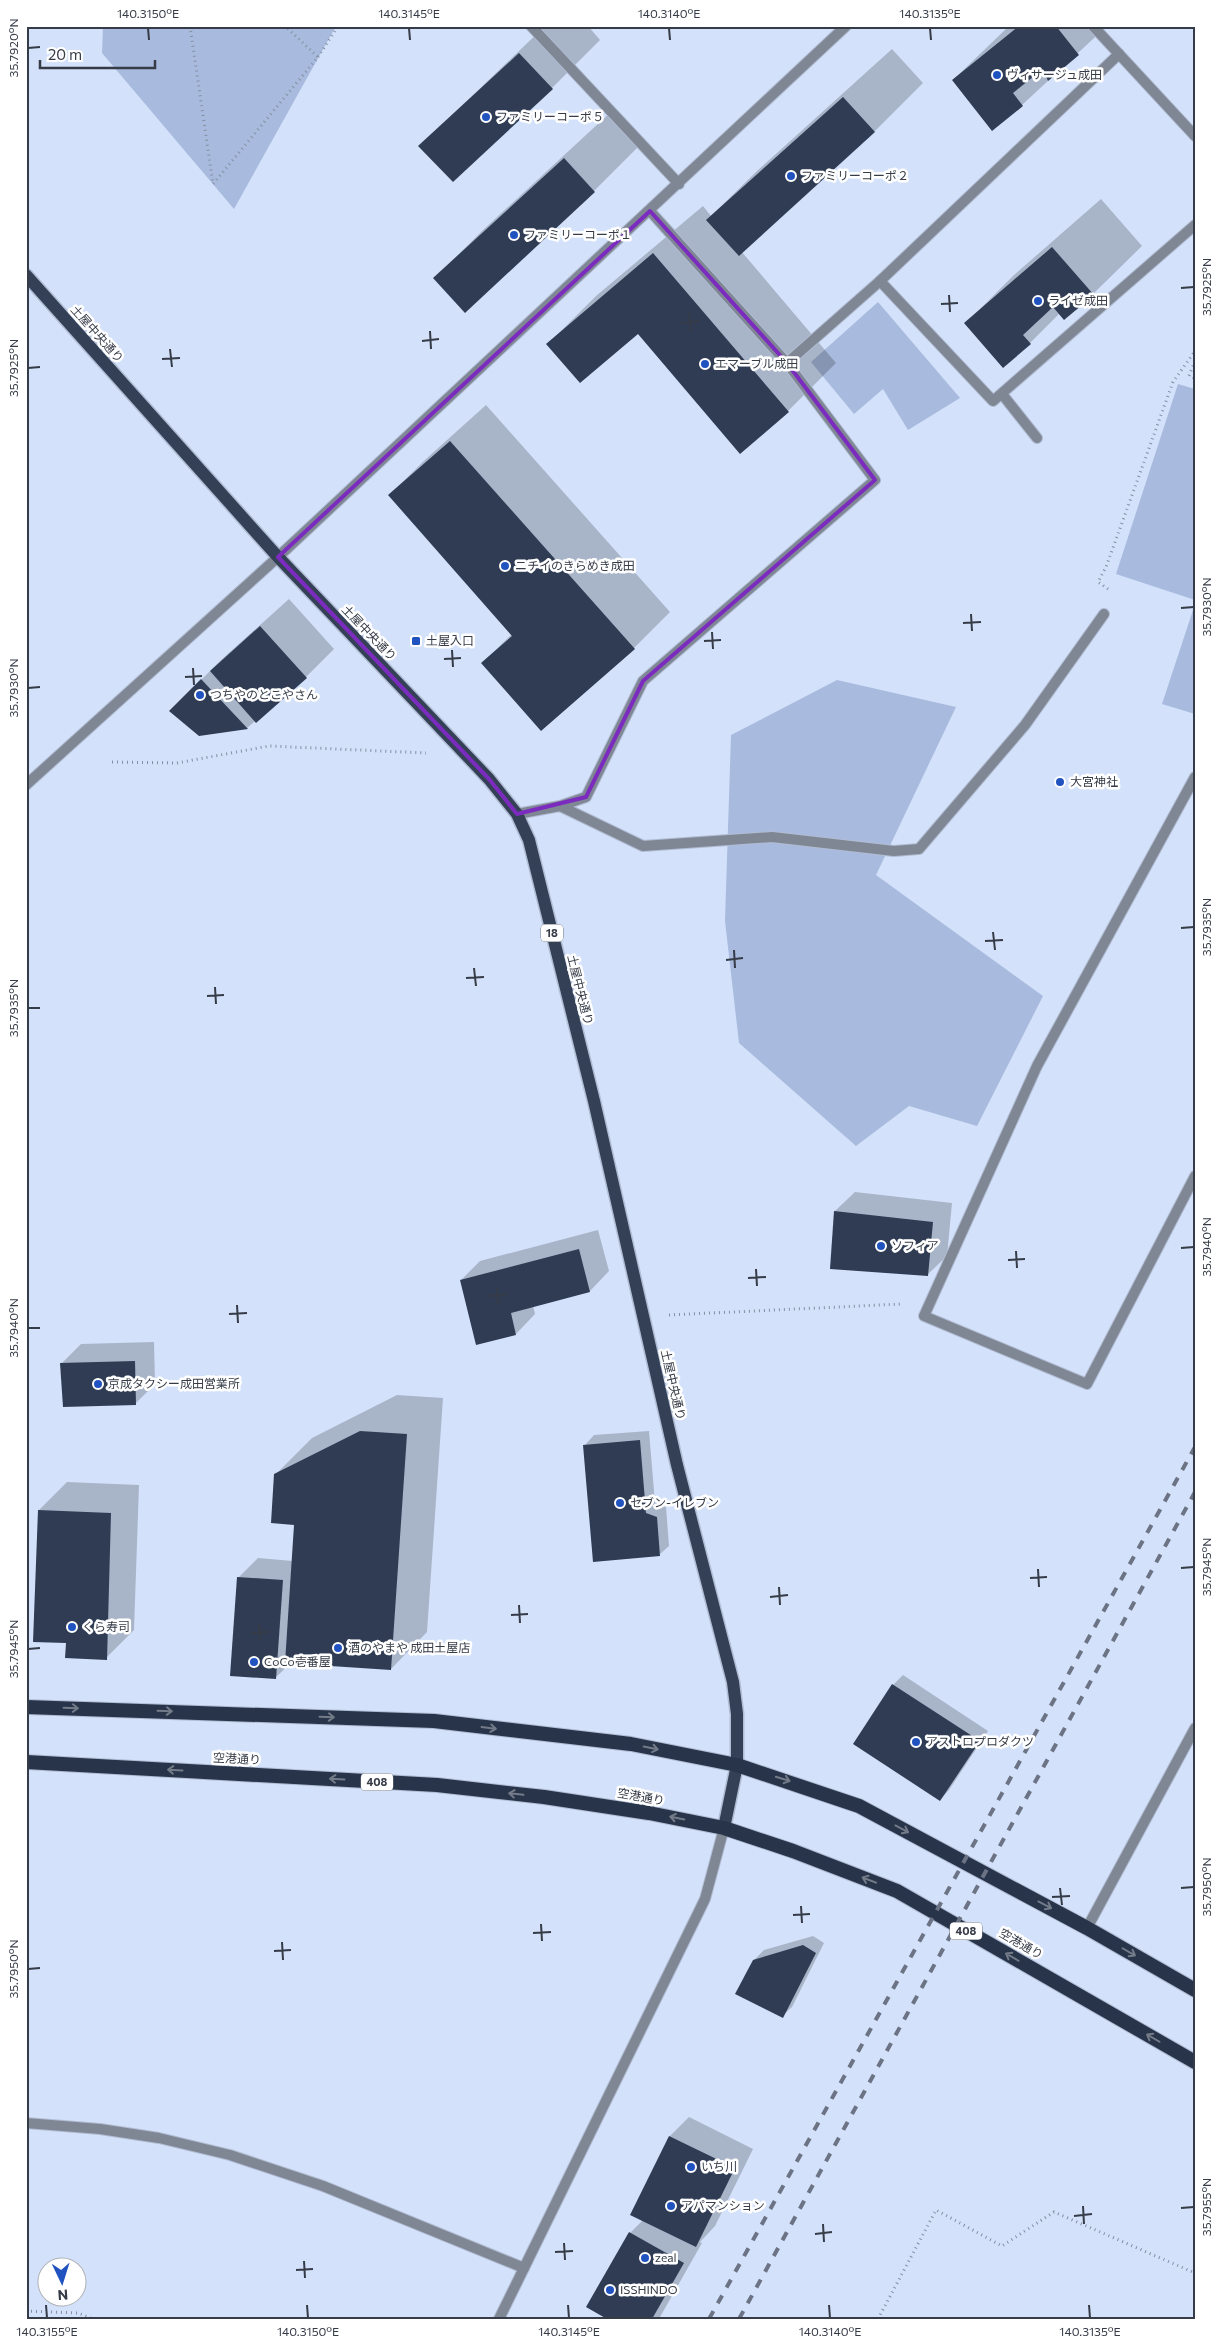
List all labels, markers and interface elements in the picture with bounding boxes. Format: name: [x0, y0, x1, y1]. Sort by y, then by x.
text: 140.3150°E: [117, 6, 179, 20]
text: 140.3145°E: [378, 6, 440, 20]
text: 140.3140°E: [638, 6, 700, 20]
text: 140.3135°E: [899, 6, 961, 20]
text: 35.7920°N: [6, 19, 20, 77]
scale bar: [40, 38, 155, 70]
text: 20 m: [48, 45, 82, 63]
place label: ヴィサージュ成田: [1007, 67, 1102, 81]
marker: ヴィサージュ成田: [991, 69, 1003, 81]
place label: ファミリーコーポ５: [496, 109, 604, 123]
marker: ファミリーコーポ５: [480, 111, 492, 123]
place label: ファミリーコーポ２: [801, 168, 909, 182]
marker: ファミリーコーポ２: [785, 170, 797, 182]
place label: ファミリーコーポ１: [524, 227, 632, 241]
marker: ファミリーコーポ１: [508, 229, 520, 241]
text: 35.7925°N: [1199, 258, 1213, 316]
place label: ライゼ成田: [1048, 293, 1108, 307]
marker: ライゼ成田: [1032, 295, 1044, 307]
street label: 土屋中央通り: [68, 302, 127, 365]
text: 35.7925°N: [6, 339, 20, 397]
place label: エマーブル成田: [715, 356, 798, 370]
marker: エマーブル成田: [699, 358, 711, 370]
place label: ニチイのきらめき成田: [515, 558, 635, 572]
marker: ニチイのきらめき成田: [499, 560, 511, 572]
text: 35.7930°N: [1199, 577, 1213, 637]
street label: 土屋中央通り: [340, 602, 400, 663]
place label: 土屋入口: [426, 633, 474, 647]
marker: 土屋入口: [410, 635, 422, 647]
text: 35.7930°N: [6, 658, 20, 718]
place label: つちやのとこやさん: [210, 687, 318, 701]
marker: つちやのとこやさん: [194, 689, 206, 701]
place label: 大宮神社: [1070, 774, 1118, 788]
marker: 大宮神社: [1054, 776, 1066, 788]
text: 35.7935°N: [1199, 898, 1213, 956]
road number: 18: [541, 924, 563, 941]
street label: 土屋中央通り: [565, 953, 596, 1026]
text: 35.7935°N: [6, 979, 20, 1037]
text: 35.7940°N: [1199, 1217, 1213, 1277]
place label: ソフィア: [891, 1238, 939, 1252]
marker: ソフィア: [875, 1240, 887, 1252]
text: 35.7940°N: [6, 1298, 20, 1358]
street label: 土屋中央通り: [659, 1348, 689, 1421]
place label: 京成タクシー成田営業所: [108, 1376, 240, 1390]
marker: 京成タクシー成田営業所: [92, 1378, 104, 1390]
place label: セブン-イレブン: [630, 1495, 719, 1509]
marker: セブン-イレブン: [614, 1497, 626, 1509]
text: 35.7945°N: [1199, 1538, 1213, 1596]
place label: くら寿司: [82, 1619, 130, 1633]
text: 35.7945°N: [6, 1620, 20, 1678]
marker: くら寿司: [66, 1621, 78, 1633]
place label: 酒のやまや 成田土屋店: [348, 1640, 470, 1654]
marker: 酒のやまや 成田土屋店: [332, 1642, 344, 1654]
place label: CoCo壱番屋: [264, 1654, 331, 1668]
marker: CoCo壱番屋: [248, 1656, 260, 1668]
one-way arrow: [63, 1703, 79, 1713]
one-way arrow: [157, 1707, 173, 1716]
one-way arrow: [319, 1712, 335, 1721]
one-way arrow: [481, 1723, 497, 1733]
place label: アストロプロダクツ: [926, 1734, 1034, 1748]
marker: アストロプロダクツ: [910, 1736, 922, 1748]
one-way arrow: [642, 1744, 658, 1753]
street label: 空港通り: [213, 1750, 261, 1766]
one-way arrow: [167, 1766, 183, 1775]
road number: 408: [361, 1774, 393, 1790]
one-way arrow: [329, 1775, 345, 1784]
one-way arrow: [775, 1775, 791, 1785]
street label: 空港通り: [616, 1785, 666, 1807]
one-way arrow: [508, 1789, 524, 1799]
one-way arrow: [669, 1813, 685, 1823]
one-way arrow: [894, 1824, 909, 1834]
text: 35.7950°N: [1199, 1857, 1213, 1917]
one-way arrow: [862, 1875, 877, 1884]
one-way arrow: [1037, 1901, 1052, 1911]
road number: 408: [950, 1922, 982, 1940]
street label: 空港通り: [997, 1925, 1046, 1961]
text: 35.7950°N: [6, 1939, 20, 1999]
one-way arrow: [1122, 1948, 1136, 1958]
one-way arrow: [1005, 1951, 1019, 1961]
one-way arrow: [1145, 2033, 1160, 2043]
place label: いち川: [701, 2159, 737, 2173]
marker: いち川: [685, 2161, 697, 2173]
text: 35.7955°N: [1199, 2178, 1213, 2236]
place label: アパマンション: [681, 2198, 765, 2212]
marker: アパマンション: [665, 2200, 677, 2212]
place label: zeal: [655, 2250, 677, 2264]
marker: zeal: [639, 2252, 651, 2264]
north arrow: [38, 2258, 88, 2308]
place label: ISSHINDO: [620, 2282, 678, 2296]
marker: ISSHINDO: [604, 2284, 616, 2296]
text: N: [57, 2287, 69, 2304]
text: 140.3155°E: [16, 2324, 78, 2338]
text: 140.3150°E: [277, 2324, 339, 2338]
text: 140.3145°E: [538, 2324, 600, 2338]
text: 140.3140°E: [799, 2324, 861, 2338]
text: 140.3135°E: [1059, 2324, 1121, 2338]

